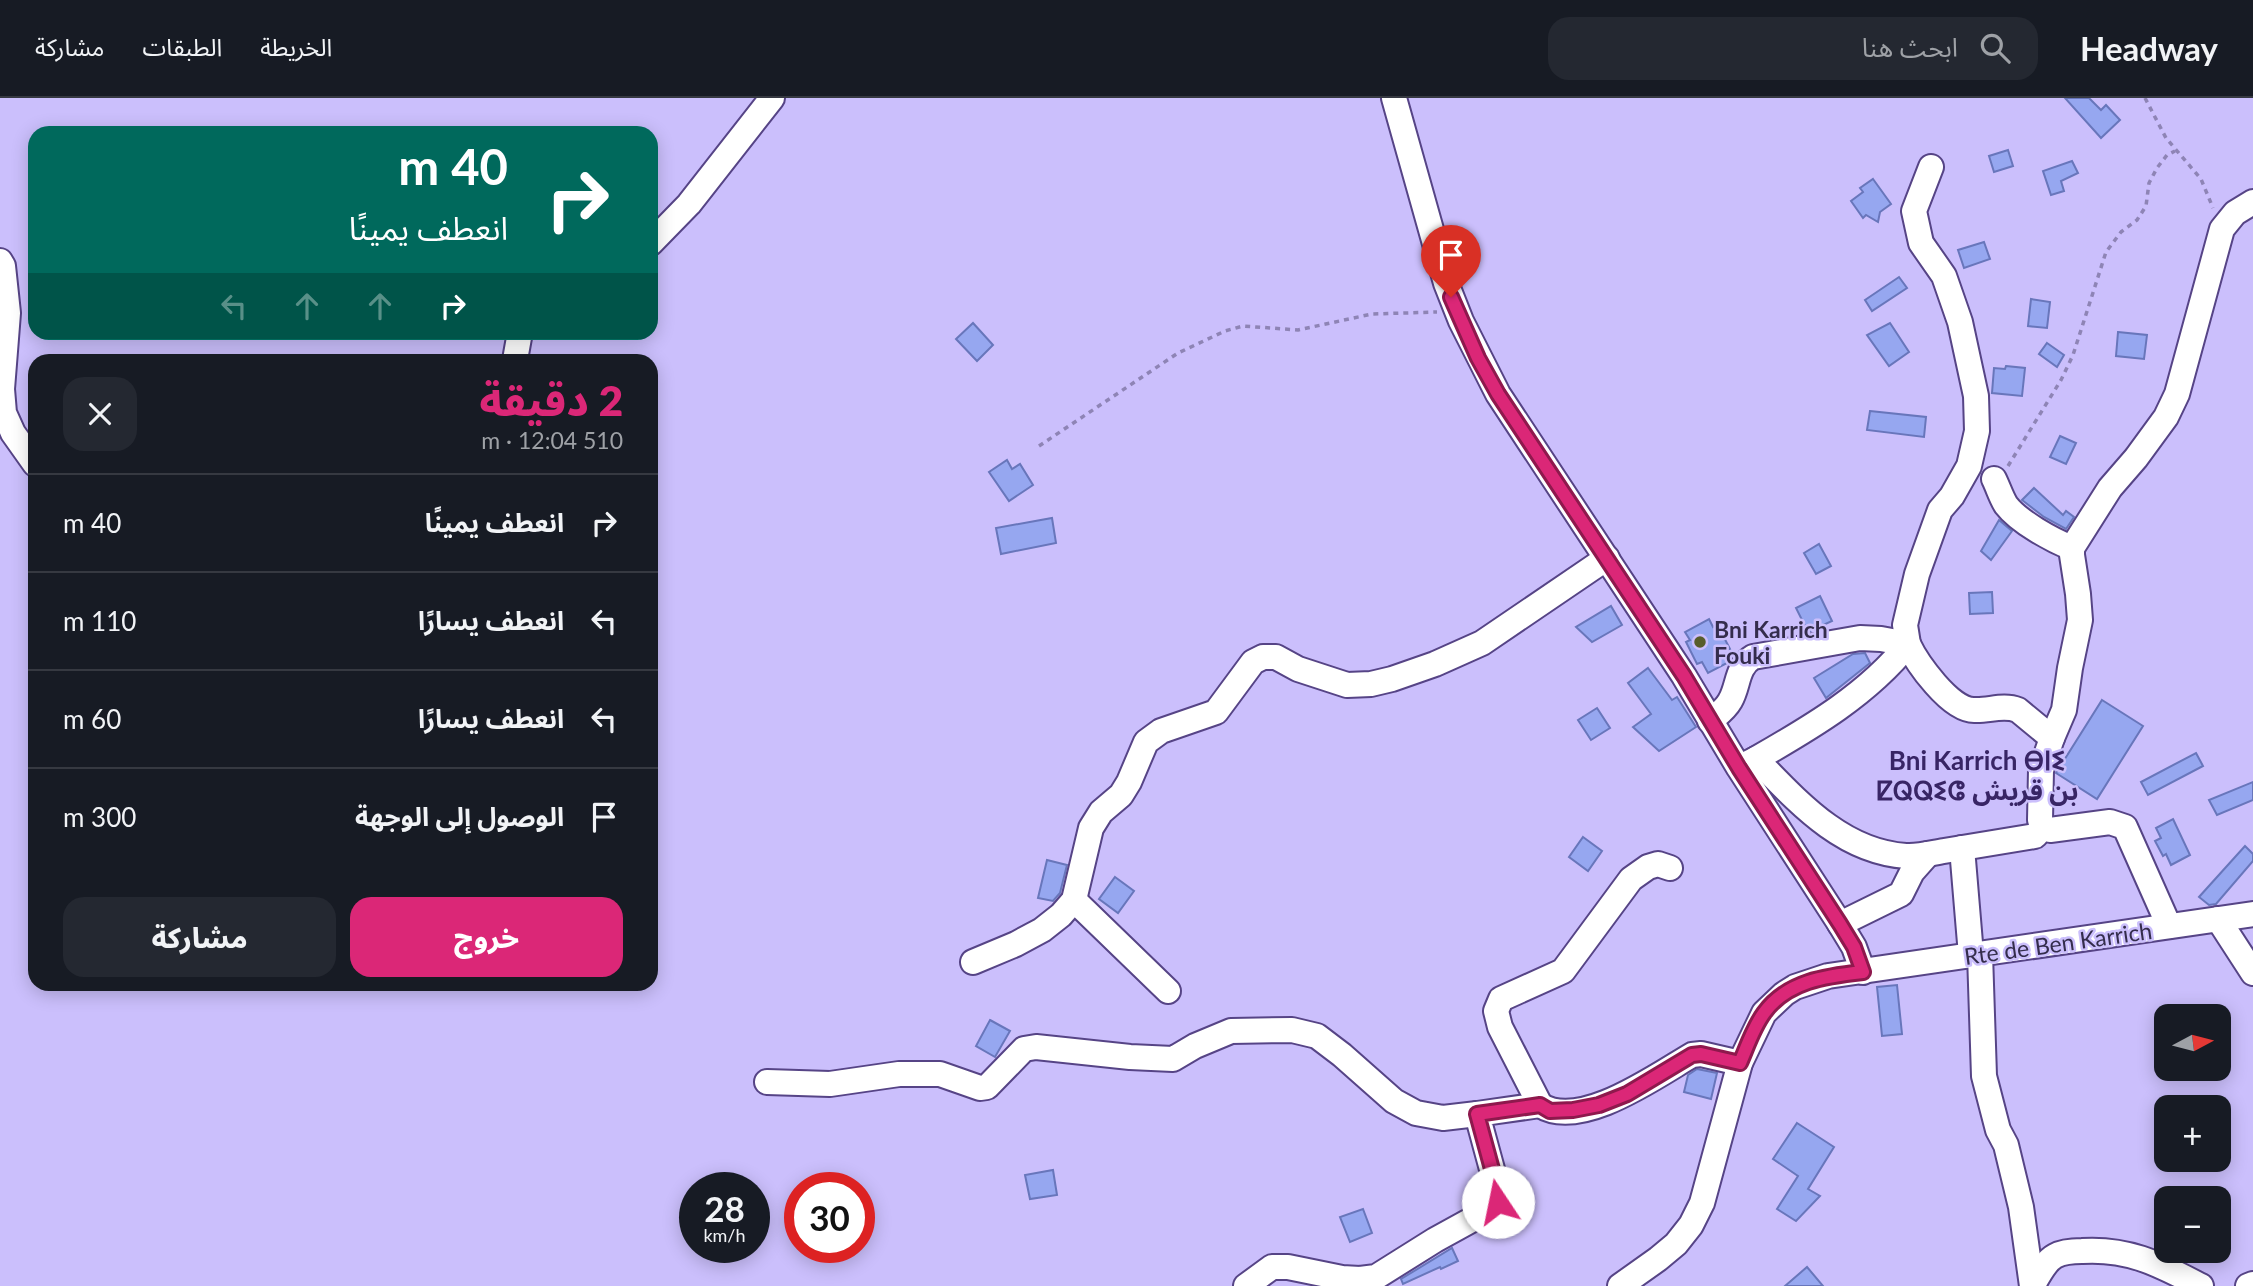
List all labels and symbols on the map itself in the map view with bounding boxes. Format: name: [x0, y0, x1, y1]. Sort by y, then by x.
pin: [1421, 225, 1481, 297]
place label: Bni Karrich Fouki: [1714, 615, 1828, 669]
marker: Bni Karrich Fouki: [1692, 634, 1708, 650]
district label: Bni Karrich ⴱⵏⵉ ⵇⵕⵕⵉⵛ بن قريش: [1876, 744, 2078, 806]
street label: Rte de Ben Karrich: [1962, 916, 2154, 970]
north arrow: [2154, 1004, 2231, 1082]
position arrow: [1461, 1165, 1535, 1239]
speed limit sign: 30: [784, 1172, 875, 1263]

